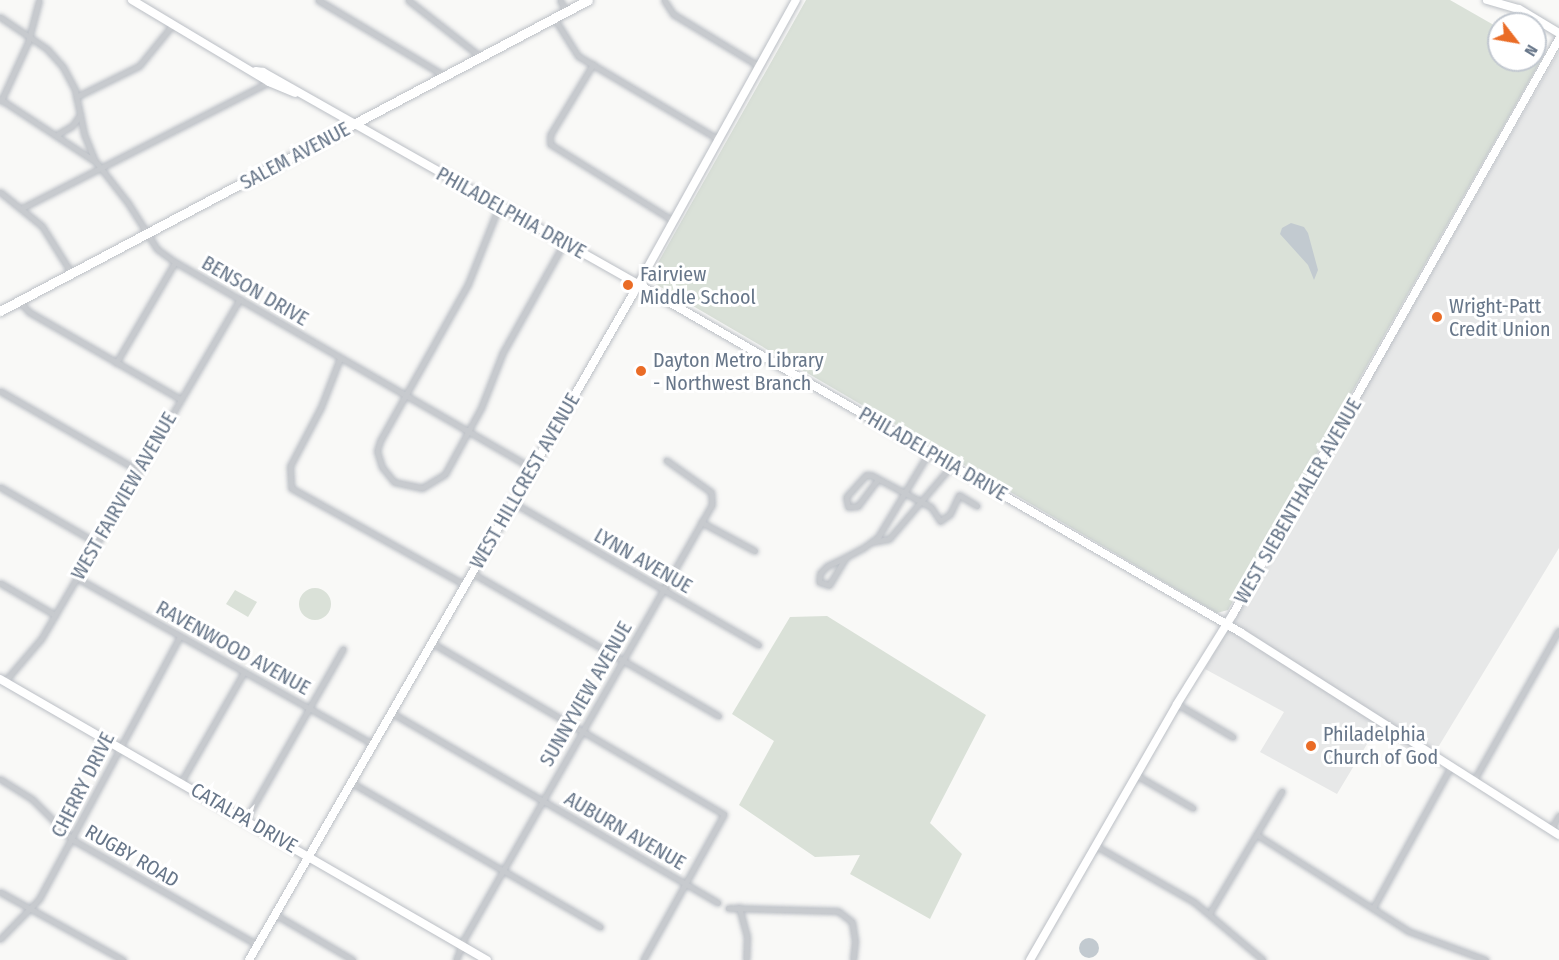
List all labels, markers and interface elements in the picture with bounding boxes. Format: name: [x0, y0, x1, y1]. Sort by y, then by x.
north arrow: [1487, 12, 1547, 72]
text: N: [1521, 41, 1542, 60]
street label: SALEM AVENUE: [236, 117, 354, 195]
street label: PHILADELPHIA DRIVE: [432, 162, 590, 264]
street label: BENSON DRIVE: [197, 251, 313, 331]
place label: Fairview Middle School: [640, 262, 756, 309]
marker: Fairview Middle School: [621, 278, 635, 292]
place label: Wright-Patt Credit Union: [1449, 294, 1551, 341]
marker: Wright-Patt Credit Union: [1430, 310, 1444, 324]
place label: Dayton Metro Library - Northwest Branch: [653, 348, 824, 395]
marker: Dayton Metro Library - Northwest Branch: [634, 364, 648, 378]
street label: WEST HILLCREST AVENUE: [465, 389, 585, 573]
street label: WEST SIEBENTHALER AVENUE: [1229, 394, 1367, 608]
street label: PHILADELPHIA DRIVE: [855, 402, 1011, 506]
street label: WEST FAIRVIEW AVENUE: [66, 408, 182, 584]
street label: LYNN AVENUE: [590, 523, 696, 599]
street label: RAVENWOOD AVENUE: [152, 596, 314, 700]
street label: SUNNYVIEW AVENUE: [535, 617, 637, 771]
place label: Philadelphia Church of God: [1323, 722, 1438, 769]
street label: CHERRY DRIVE: [46, 728, 120, 842]
marker: Philadelphia Church of God: [1304, 739, 1318, 753]
street label: CATALPA DRIVE: [186, 778, 302, 858]
street label: AUBURN AVENUE: [560, 787, 690, 875]
street label: RUGBY ROAD: [81, 820, 183, 892]

